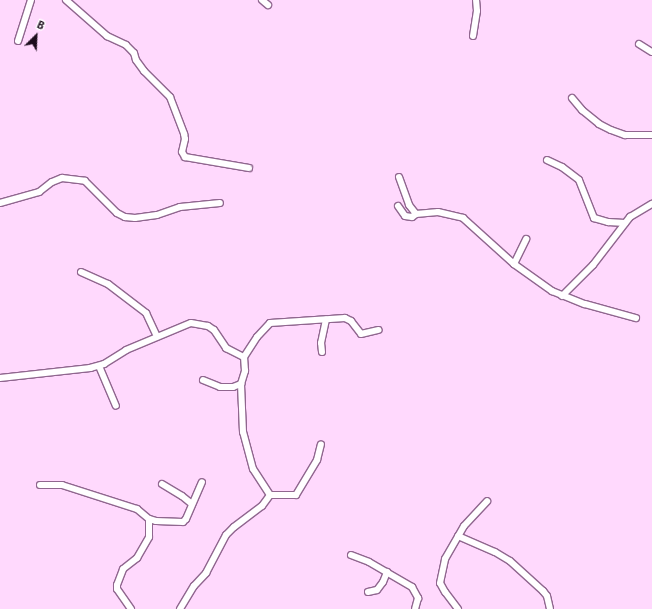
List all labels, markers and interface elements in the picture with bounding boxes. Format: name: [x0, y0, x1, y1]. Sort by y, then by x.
north arrow: [16, 16, 56, 56]
text: B: [35, 17, 47, 33]

